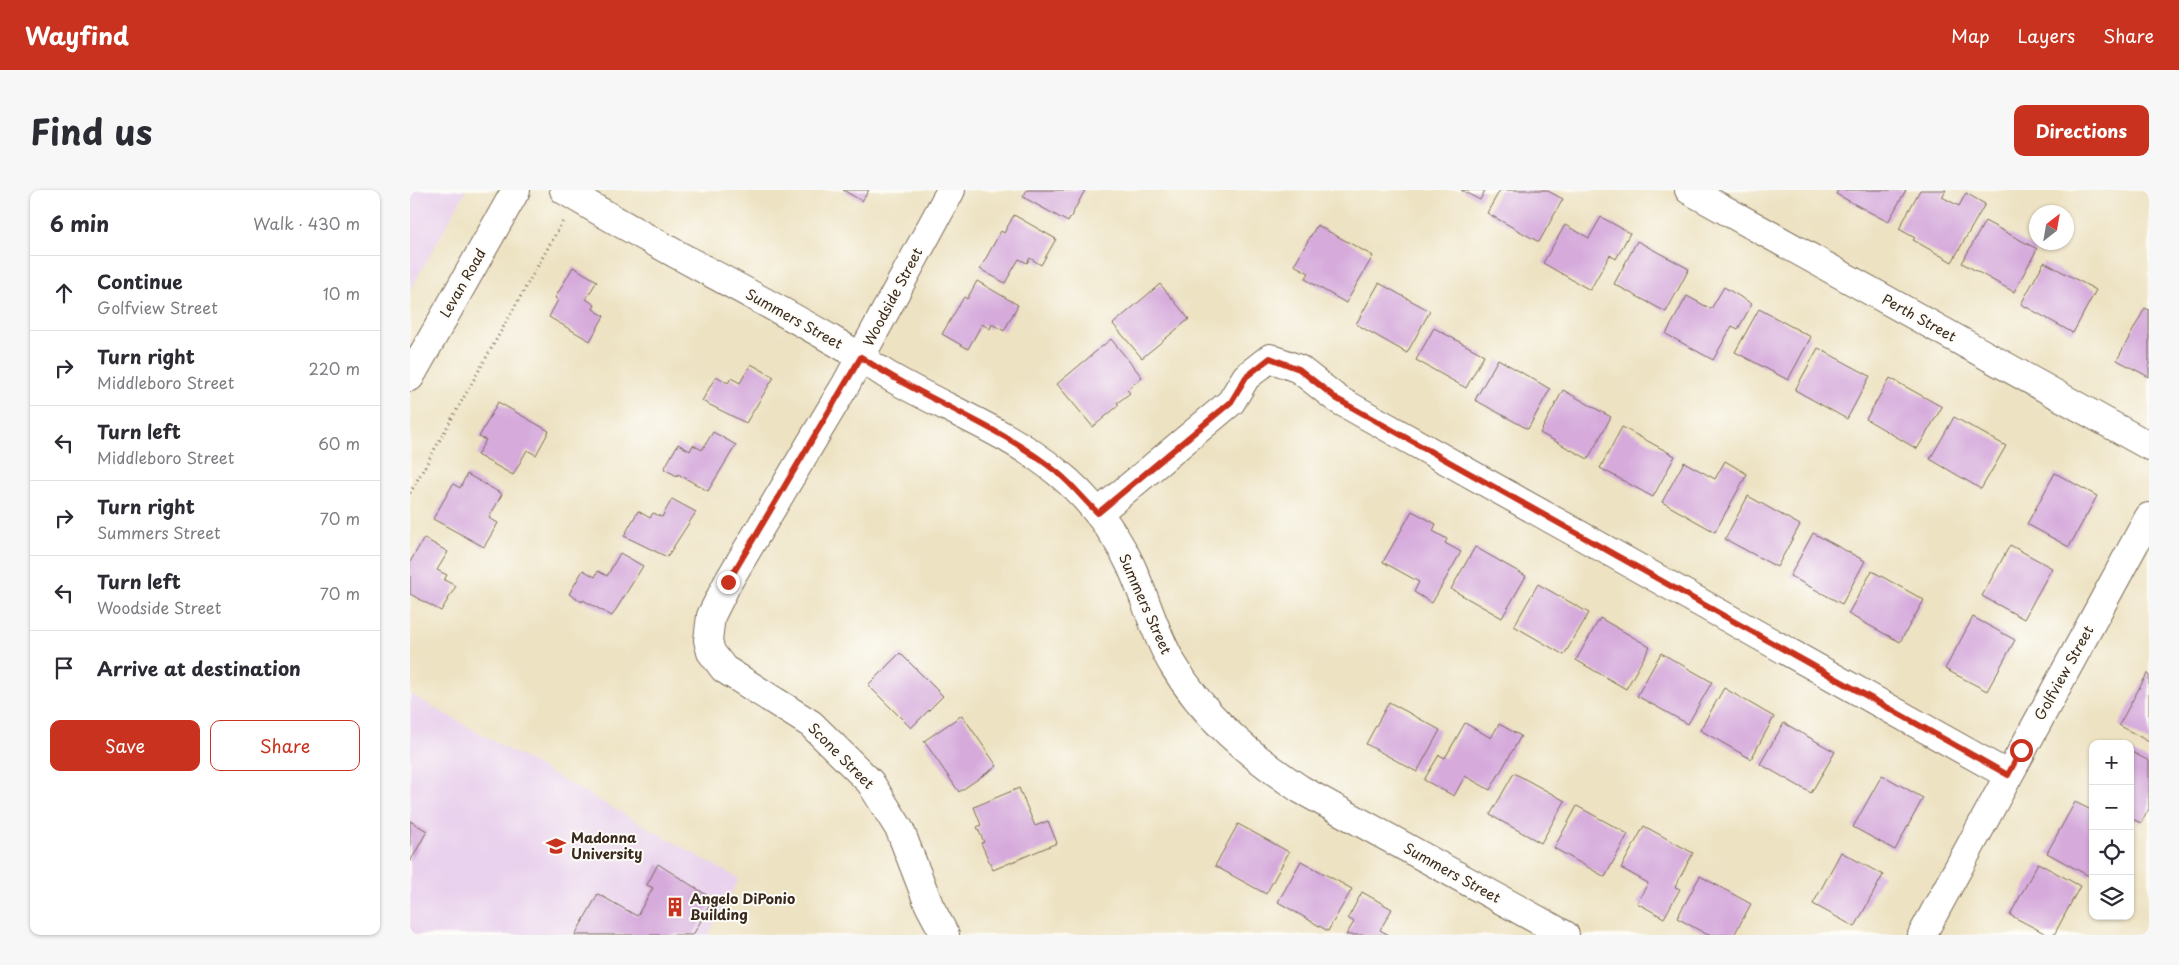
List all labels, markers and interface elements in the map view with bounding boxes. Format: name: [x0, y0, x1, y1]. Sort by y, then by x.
text: Wayfind: [25, 17, 129, 53]
text: Map: [1951, 22, 1990, 49]
text: Layers: [2018, 22, 2075, 49]
text: Share: [2103, 22, 2154, 49]
text: Find us: [30, 104, 152, 157]
button: Directions: [2014, 105, 2149, 156]
north arrow: [2029, 205, 2074, 250]
text: 6 min: [50, 207, 109, 239]
text: Walk · 430 m: [253, 211, 360, 235]
street label: Levan Road: [434, 244, 491, 321]
street label: Woodside Street: [858, 244, 928, 350]
text: Continue: [97, 267, 183, 295]
icon: ahead: [50, 279, 78, 307]
text: 10 m: [323, 281, 360, 305]
street label: Summers Street: [742, 283, 847, 354]
street label: Perth Street: [1878, 289, 1960, 347]
text: Golfview Street: [97, 295, 218, 319]
text: Turn right: [97, 342, 195, 370]
icon: right: [50, 354, 78, 382]
text: 220 m: [309, 356, 360, 380]
text: Middleboro Street: [97, 370, 234, 394]
text: Turn left: [97, 417, 181, 445]
icon: left: [50, 429, 78, 457]
text: 60 m: [318, 431, 360, 455]
text: Middleboro Street: [97, 445, 234, 469]
text: Turn right: [97, 492, 195, 520]
icon: right: [50, 504, 78, 532]
text: 70 m: [320, 506, 360, 530]
text: Summers Street: [97, 520, 221, 544]
street label: Summers Street: [1114, 550, 1177, 658]
text: Turn left: [97, 567, 181, 595]
route end: [717, 571, 740, 594]
icon: left: [50, 579, 78, 607]
text: 70 m: [320, 581, 360, 605]
text: Woodside Street: [97, 595, 221, 619]
street label: Golfview Street: [2029, 621, 2098, 724]
icon: arrive: [50, 654, 78, 682]
text: Arrive at destination: [97, 654, 301, 682]
street label: Scone Street: [804, 718, 879, 794]
button: Save: [50, 720, 200, 771]
button: Share: [210, 720, 360, 771]
route start: [2010, 739, 2033, 762]
map controls: [2089, 740, 2134, 920]
button: +: [2089, 740, 2134, 785]
button: −: [2089, 785, 2134, 830]
place label: Madonna University: [571, 827, 642, 864]
button: locate: [2089, 830, 2134, 875]
school or university icon: Madonna University: [545, 835, 567, 857]
street label: Summers Street: [1400, 837, 1505, 908]
button: layers: [2089, 875, 2134, 920]
place label: Angelo DiPonio Building: [690, 888, 795, 925]
building icon: Angelo DiPonio Building: [664, 896, 686, 918]

